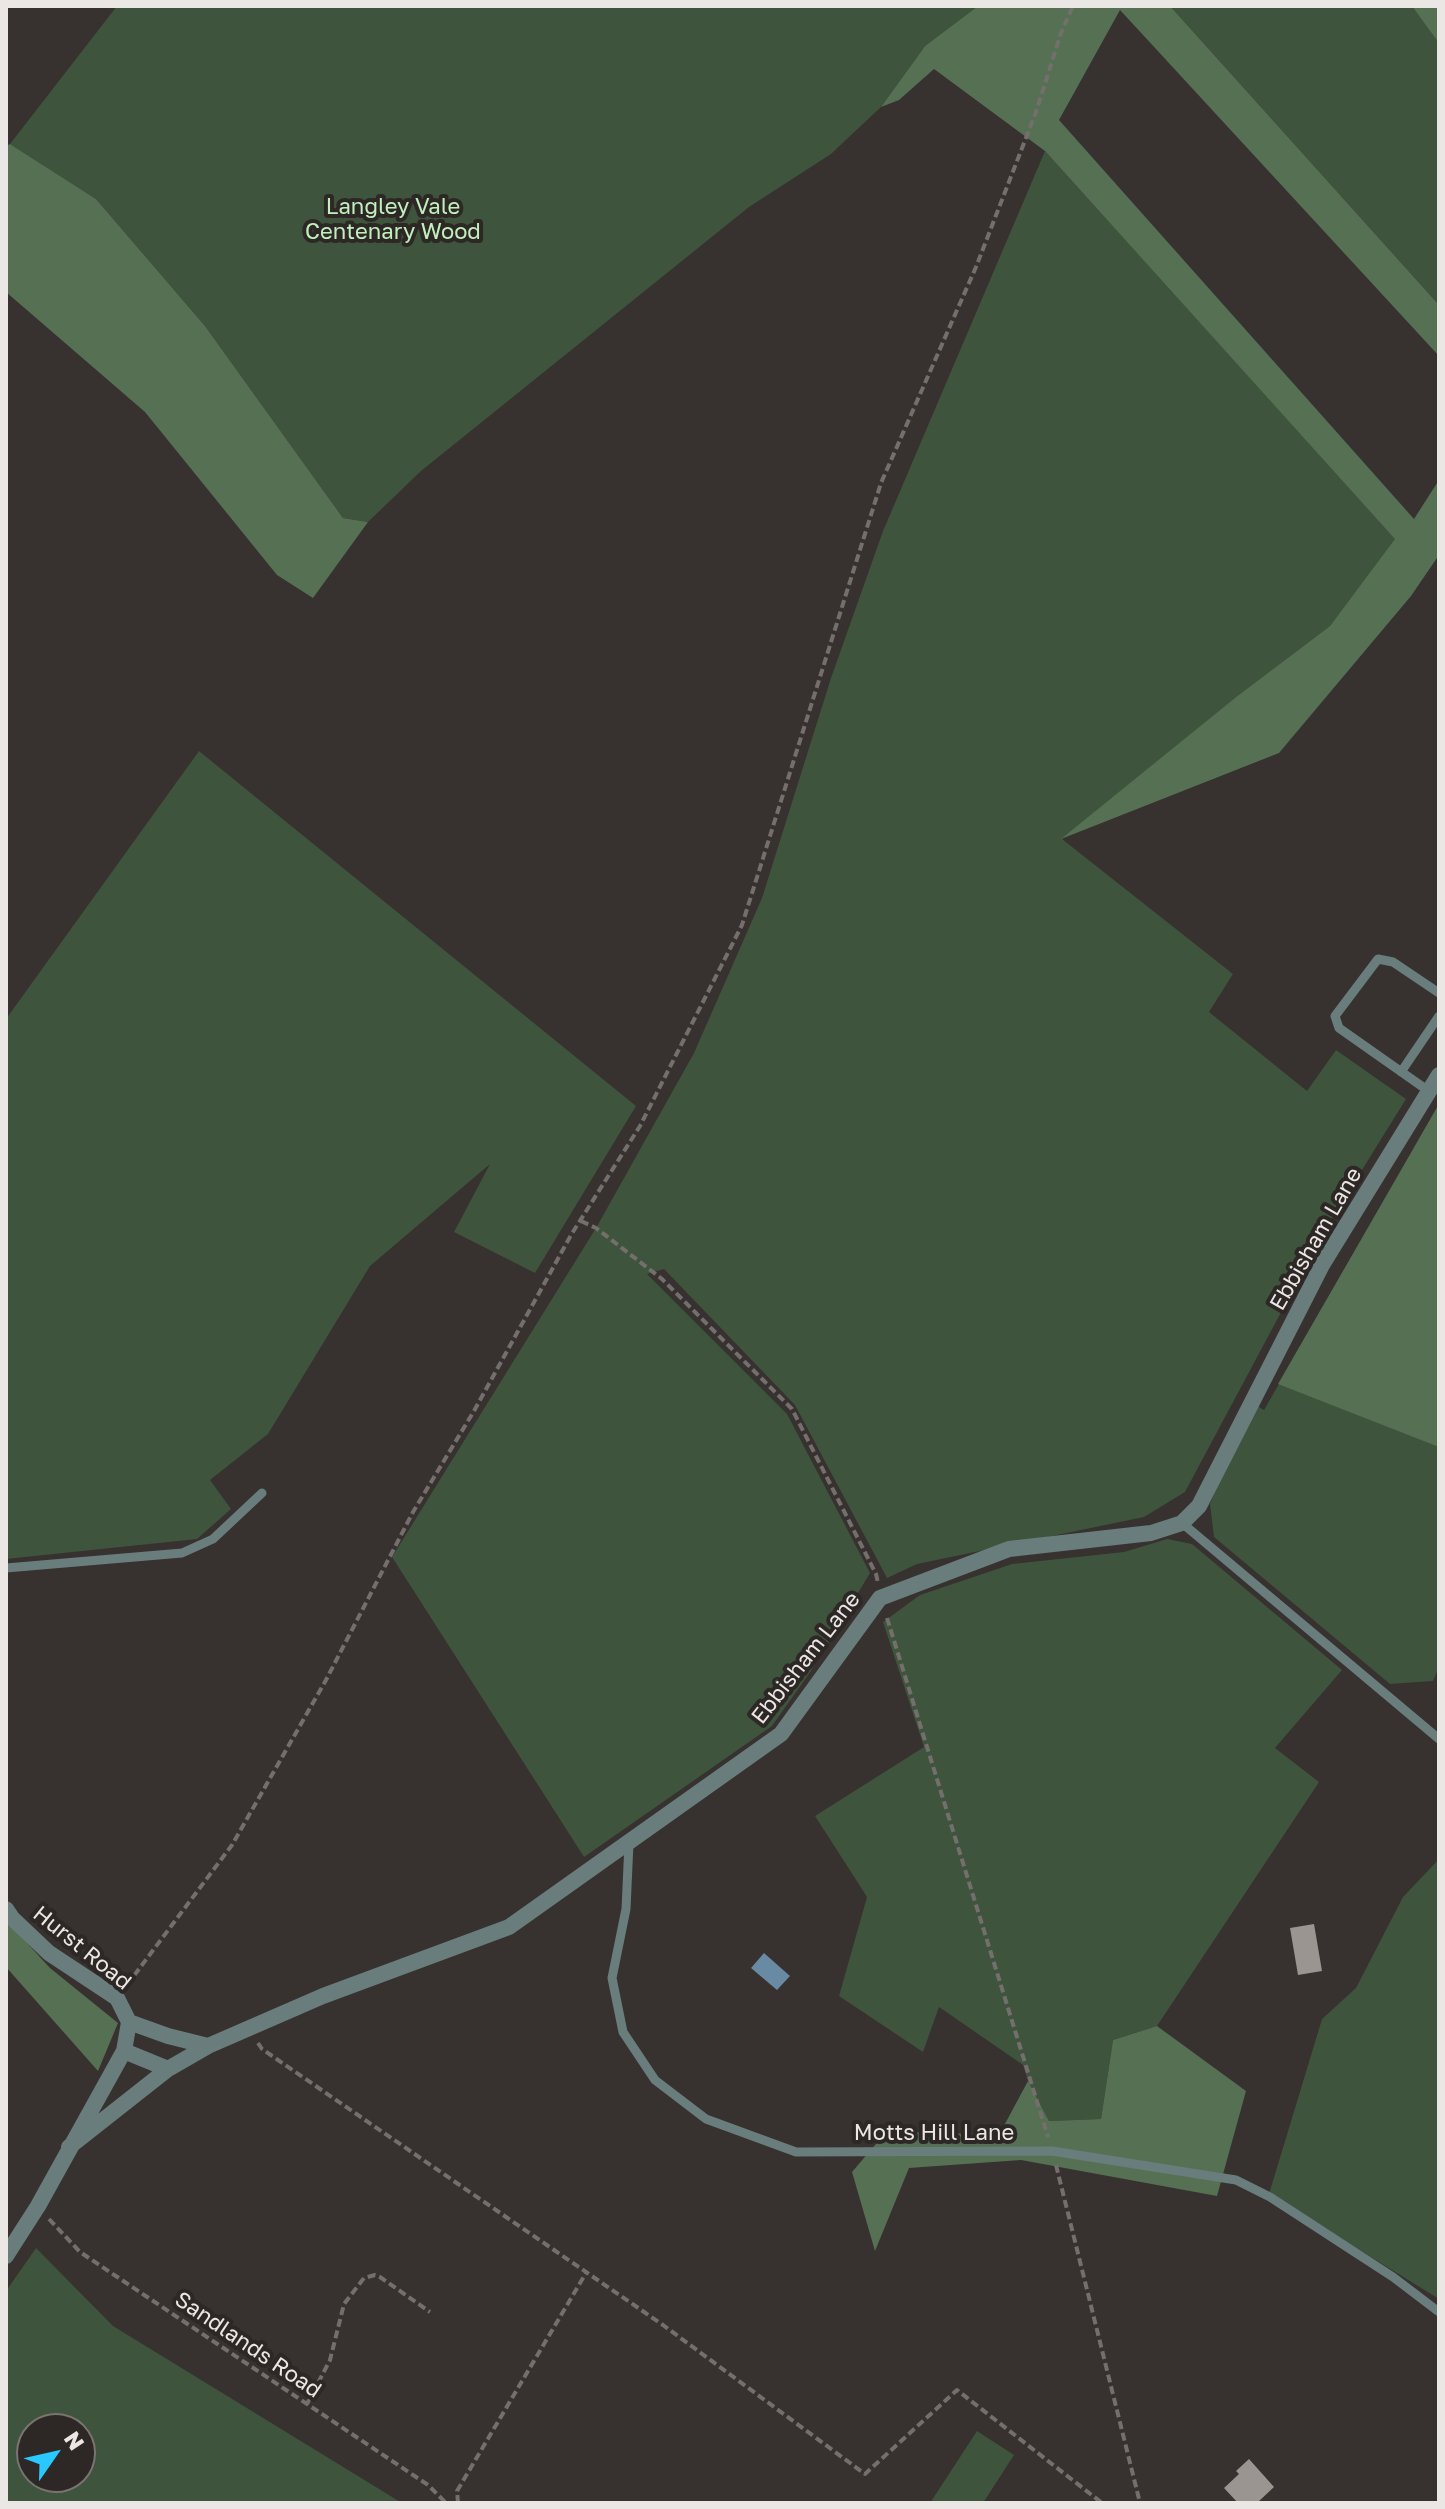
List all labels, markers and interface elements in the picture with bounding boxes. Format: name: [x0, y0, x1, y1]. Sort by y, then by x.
park label: Langley Vale Centenary Wood: [305, 194, 481, 246]
street label: Ebbisham Lane: [1264, 1163, 1368, 1315]
street label: Ebbisham Lane: [746, 1587, 866, 1729]
street label: Hurst Road: [28, 1900, 136, 1996]
street label: Motts Hill Lane: [854, 2120, 1014, 2146]
street label: Sandlands Road: [170, 2286, 326, 2404]
north arrow: [16, 2413, 96, 2493]
text: N: [59, 2426, 91, 2455]

